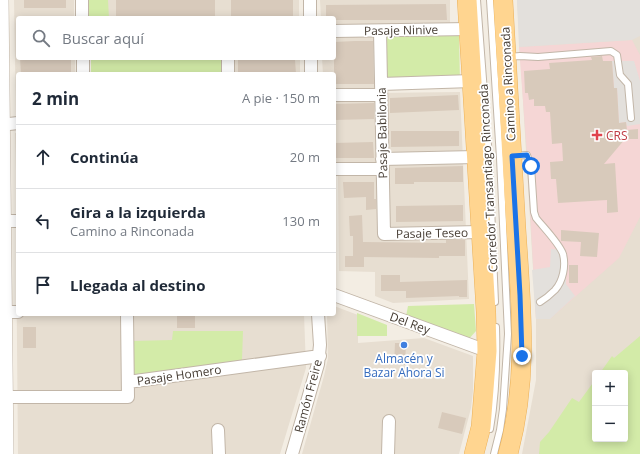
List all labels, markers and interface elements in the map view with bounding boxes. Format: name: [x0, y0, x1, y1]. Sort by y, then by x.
search box: [16, 16, 336, 60]
street label: Pasaje Ninive: [364, 21, 439, 39]
street label: Camino a Rinconada: [497, 26, 519, 142]
icon: search: [30, 27, 52, 49]
text: Buscar aquí: [62, 28, 144, 48]
street label: Corredor Transantiago Rinconada: [475, 83, 501, 273]
text: 2 min: [32, 87, 79, 110]
street label: Pasaje Babilonia: [373, 87, 391, 179]
text: A pie · 150 m: [242, 89, 320, 107]
place label: CRS: [606, 127, 628, 144]
marker: CRS: [591, 129, 603, 141]
icon: ahead: [32, 146, 54, 168]
text: Continúa: [70, 147, 139, 167]
text: 20 m: [290, 148, 320, 166]
route start: [522, 157, 540, 175]
text: Gira a la izquierda: [70, 202, 206, 222]
icon: left: [32, 210, 54, 232]
text: 130 m: [282, 212, 320, 230]
text: Camino a Rinconada: [70, 222, 194, 240]
street label: Pasaje Teseo: [396, 224, 468, 242]
icon: arrive: [32, 274, 54, 296]
text: Llegada al destino: [70, 275, 205, 295]
street label: Del Rey: [387, 308, 433, 338]
marker: Almacén y Bazar Ahora Si: [399, 340, 409, 350]
route end: [513, 347, 531, 365]
place label: Almacén y Bazar Ahora Si: [363, 350, 445, 381]
street label: Ramón Freire: [290, 357, 326, 435]
street label: Pasaje Homero: [136, 361, 222, 389]
map controls: [592, 370, 628, 442]
button: +: [592, 370, 628, 406]
button: −: [592, 406, 628, 442]

